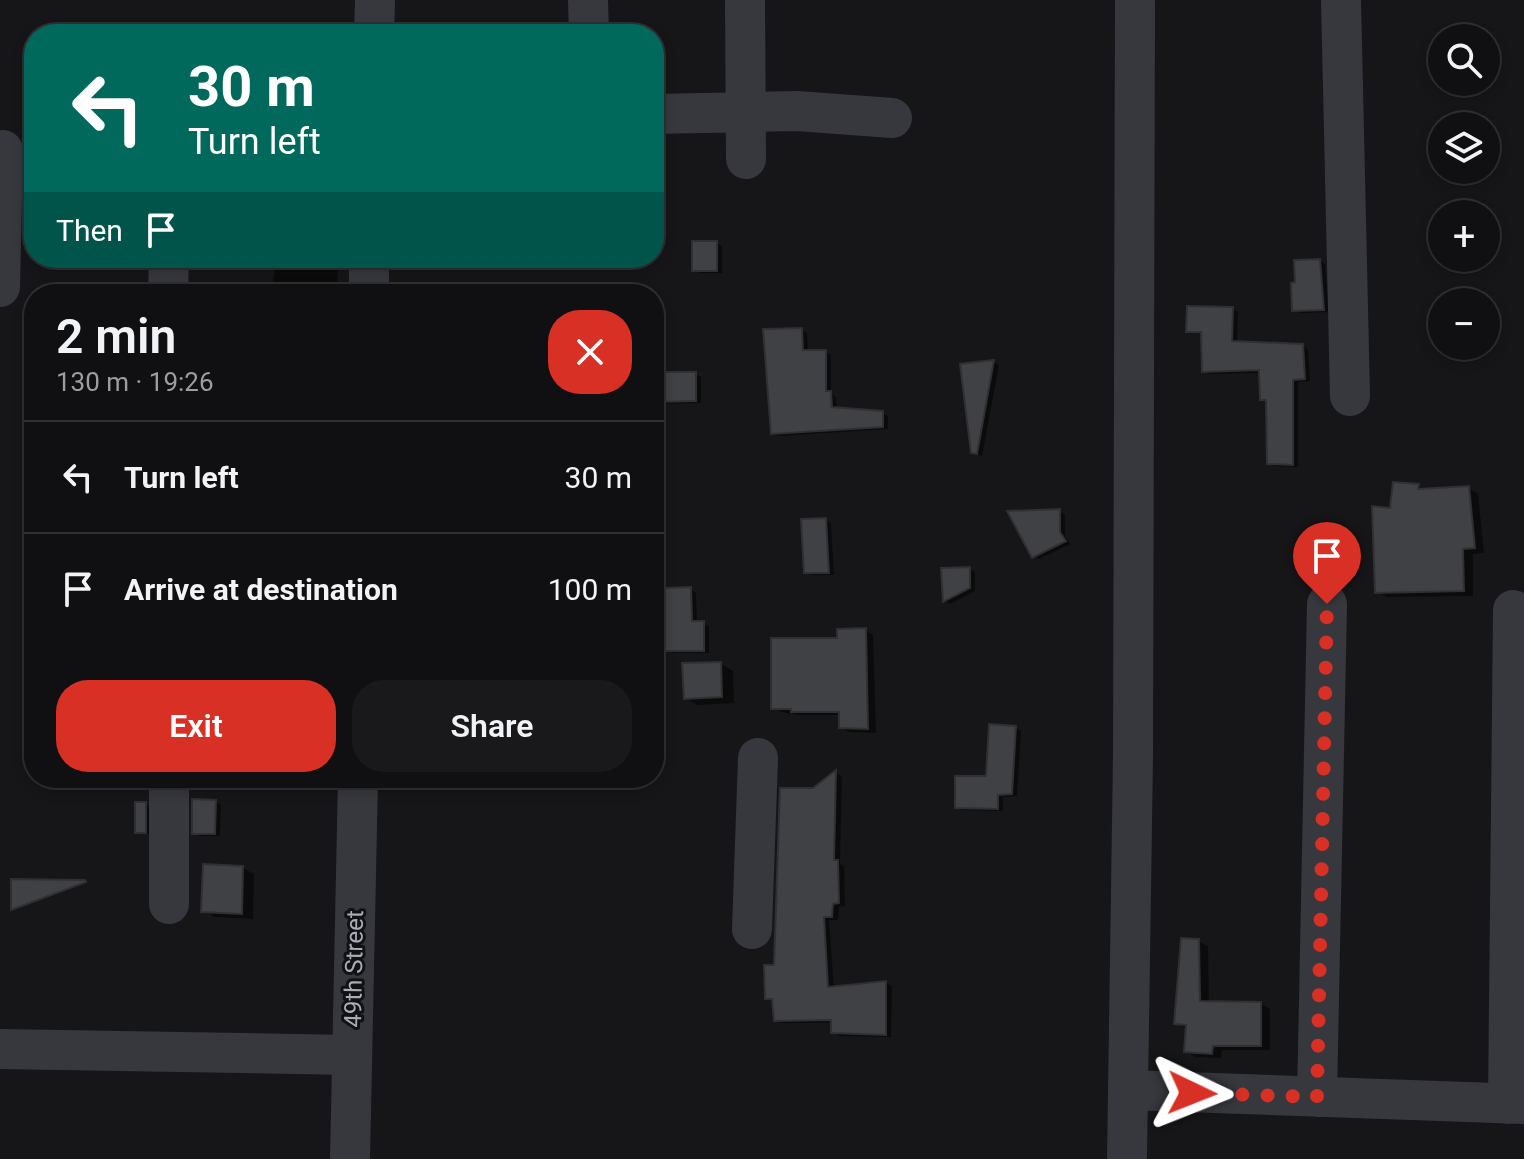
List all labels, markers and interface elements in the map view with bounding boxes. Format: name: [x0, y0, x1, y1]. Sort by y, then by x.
map controls: [1428, 24, 1500, 360]
button: search: [1428, 24, 1500, 96]
text: 30 m: [188, 54, 315, 120]
icon: left: [56, 56, 160, 160]
button: layers: [1428, 112, 1500, 184]
text: Turn left: [188, 121, 321, 163]
button: +: [1428, 200, 1500, 272]
icon: arrive: [139, 208, 183, 252]
text: Then: [56, 213, 123, 248]
button: −: [1428, 288, 1500, 360]
text: 2 min: [56, 308, 176, 365]
button: close: [548, 310, 632, 394]
text: 130 m · 19:26: [56, 367, 214, 397]
icon: left: [56, 455, 100, 499]
text: Turn left: [124, 460, 239, 495]
text: 30 m: [565, 460, 632, 495]
pin: [1293, 522, 1361, 604]
icon: arrive: [1305, 534, 1349, 578]
icon: arrive: [56, 567, 100, 611]
text: Arrive at destination: [124, 572, 398, 607]
text: 100 m: [548, 572, 632, 607]
button: Exit: [56, 680, 336, 772]
button: Share: [352, 680, 632, 772]
street label: 49th Street: [339, 910, 369, 1028]
position arrow: [1150, 1051, 1234, 1135]

